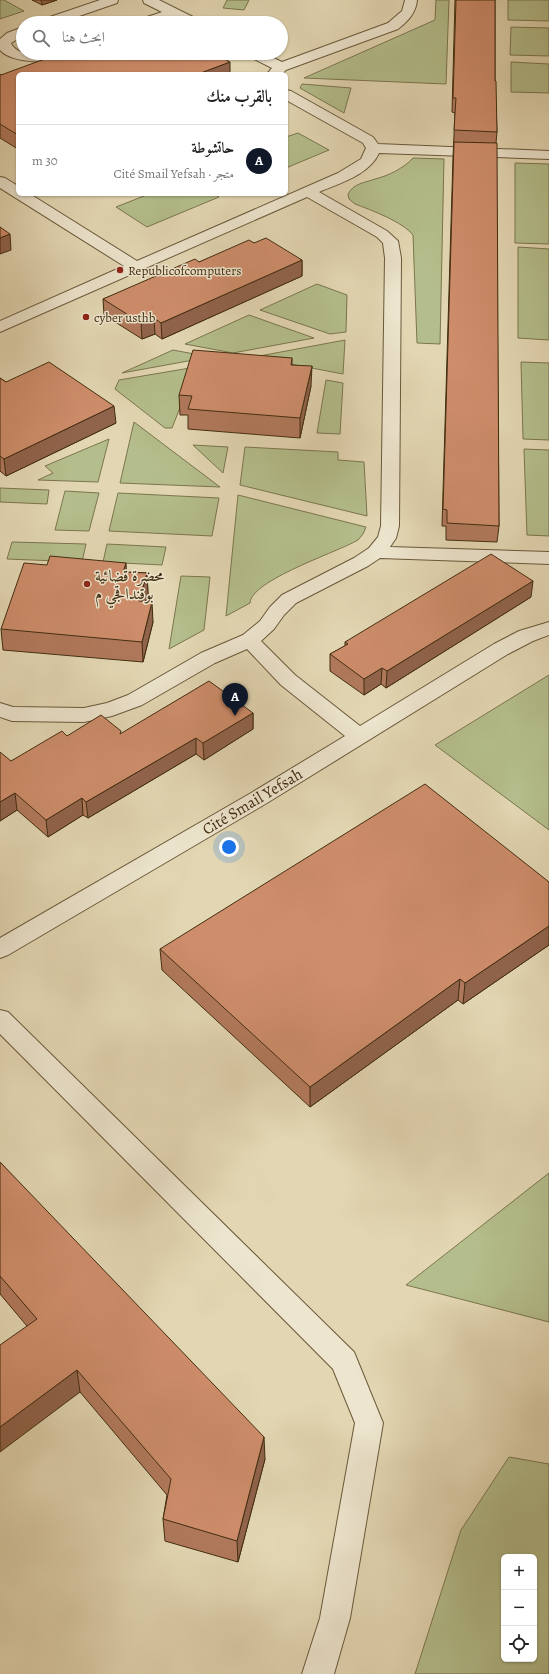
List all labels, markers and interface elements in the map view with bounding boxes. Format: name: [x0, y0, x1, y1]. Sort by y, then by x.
search box: [16, 16, 288, 60]
icon: search: [30, 27, 52, 49]
text: ابحث هنا: [62, 27, 105, 47]
text: بالقرب منك: [206, 85, 272, 108]
text: حاتشوطة: [191, 138, 234, 158]
text: 30 m: [32, 152, 58, 169]
text: A: [255, 152, 263, 169]
text: متجر · Cité Smail Yefsah: [114, 165, 234, 182]
place label: Republicofcomputers: [128, 262, 241, 279]
marker: Republicofcomputers: [115, 265, 125, 275]
place label: cyber usthb: [94, 309, 156, 326]
marker: cyber usthb: [81, 312, 91, 322]
place label: محضرة قضائية بوقنداقجي م: [95, 565, 165, 609]
marker: محضرة قضائية بوقنداقجي م: [82, 579, 92, 589]
pin: A: [222, 683, 248, 716]
street label: Cité Smail Yefsah: [198, 763, 307, 840]
your location: [219, 837, 239, 857]
map controls: [501, 1554, 537, 1662]
button: +: [501, 1554, 537, 1590]
button: −: [501, 1590, 537, 1626]
button: locate: [501, 1626, 537, 1662]

